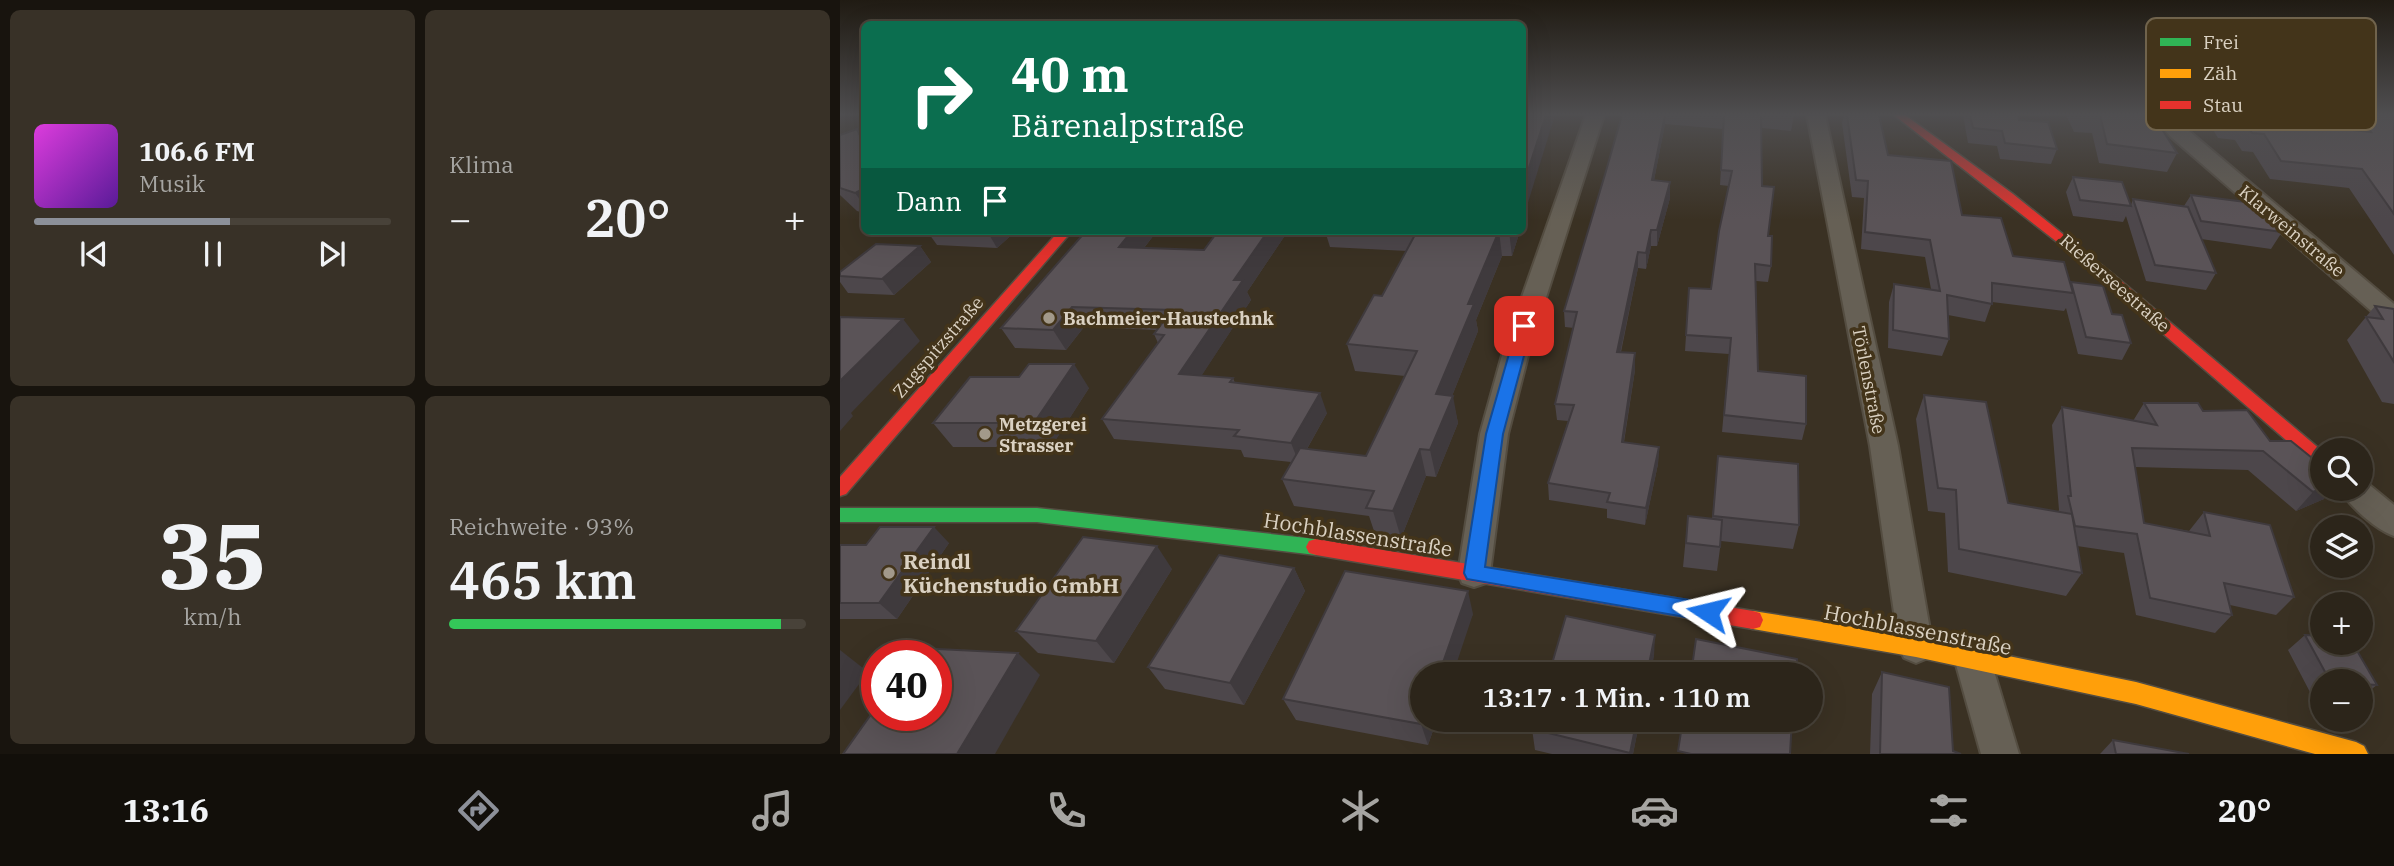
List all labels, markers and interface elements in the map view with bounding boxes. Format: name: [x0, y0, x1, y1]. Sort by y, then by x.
legend: [2146, 18, 2376, 130]
text: Frei: [2203, 30, 2239, 54]
text: 40 m: [1011, 42, 1129, 105]
icon: right: [896, 49, 987, 140]
text: Zäh: [2203, 61, 2237, 85]
text: Stau: [2203, 93, 2243, 117]
text: Bärenalpstraße: [1011, 104, 1244, 146]
text: 106.6 FM: [139, 134, 255, 168]
text: Klima: [449, 149, 514, 179]
text: Musik: [139, 168, 205, 198]
street label: Klarweinstraße: [2234, 180, 2350, 282]
icon: arrive: [976, 182, 1014, 220]
text: 20°: [584, 184, 671, 251]
text: Dann: [896, 184, 962, 218]
text: −: [449, 194, 472, 243]
text: +: [783, 194, 806, 243]
street label: Rießerseestraße: [2055, 229, 2175, 337]
icon: previous: [75, 235, 113, 273]
icon: pause: [194, 235, 232, 273]
icon: next: [313, 235, 351, 273]
street label: Zugspitzstraße: [888, 291, 988, 403]
pin: [1494, 296, 1554, 356]
place label: Bachmeier-Haustechnk: [1063, 307, 1275, 330]
icon: arrive: [1505, 307, 1543, 345]
marker: Bachmeier-Haustechnk: [1041, 310, 1057, 326]
street label: Törlenstraße: [1847, 324, 1891, 436]
place label: Metzgerei Strasser: [999, 413, 1087, 457]
marker: Metzgerei Strasser: [977, 426, 993, 442]
map controls: [2310, 438, 2373, 732]
button: search: [2310, 438, 2373, 501]
text: 35: [158, 496, 267, 614]
street label: Hochblassenstraße: [1262, 505, 1454, 563]
text: Reichweite · 93%: [449, 511, 634, 541]
button: layers: [2310, 515, 2373, 578]
text: 465 km: [449, 546, 637, 613]
place label: Reindl Küchenstudio GmbH: [903, 547, 1119, 599]
marker: Reindl Küchenstudio GmbH: [881, 565, 897, 581]
position arrow: [1671, 575, 1745, 649]
button: +: [2310, 592, 2373, 655]
street label: Hochblassenstraße: [1822, 597, 2014, 661]
text: km/h: [183, 601, 242, 631]
speed limit sign: 40: [861, 640, 952, 731]
button: −: [2310, 669, 2373, 732]
text: 13:17 · 1 Min. · 110 m: [1483, 680, 1750, 714]
icon: directions: [454, 786, 503, 835]
icon: music: [748, 786, 797, 835]
icon: phone: [1042, 786, 1091, 835]
icon: climate: [1336, 786, 1385, 835]
icon: car: [1630, 786, 1679, 835]
icon: filters: [1924, 786, 1973, 835]
text: 13:16: [123, 789, 209, 831]
text: 20°: [2218, 789, 2271, 831]

